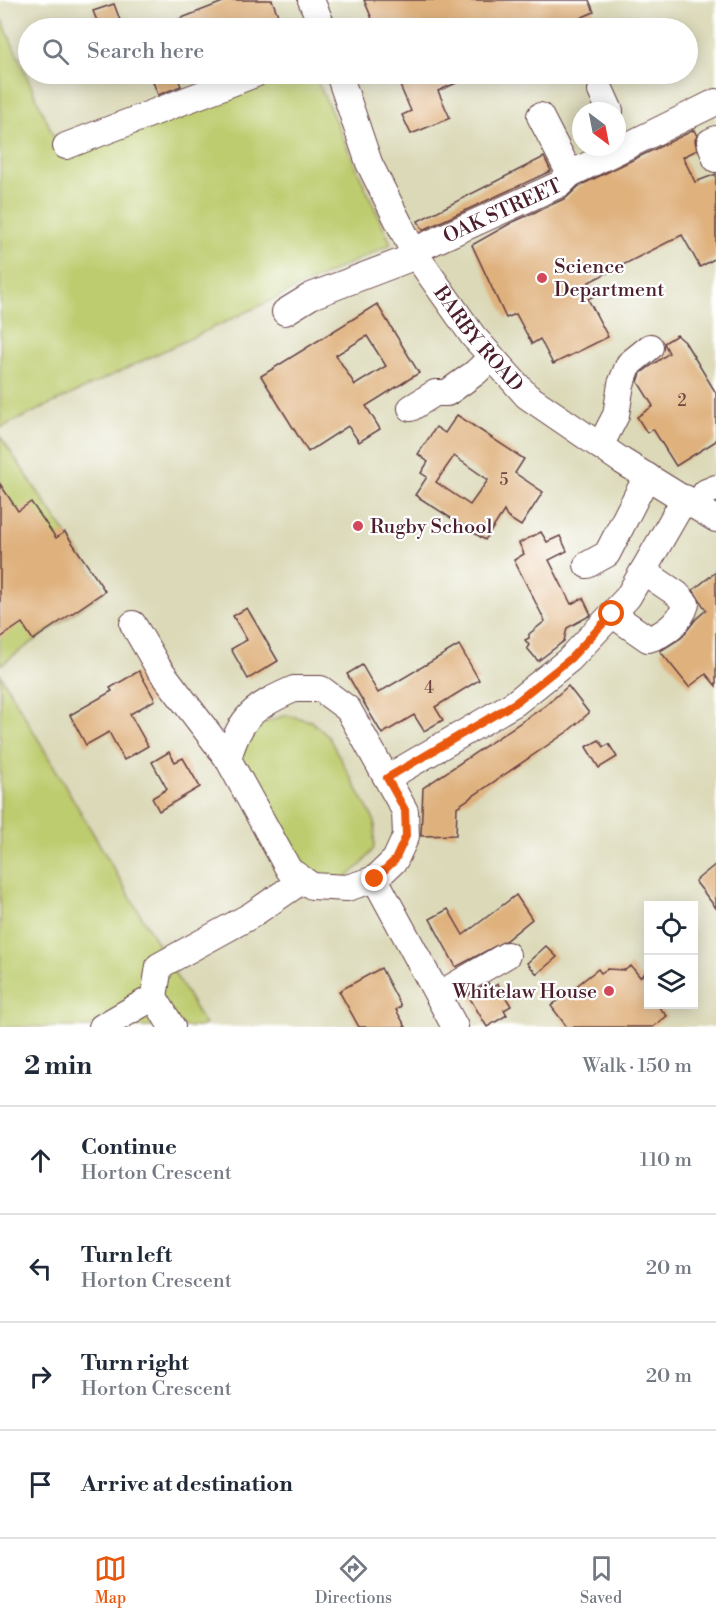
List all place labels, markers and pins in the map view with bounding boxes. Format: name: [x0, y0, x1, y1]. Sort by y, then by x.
place label: Science Department: [554, 255, 664, 303]
marker: Science Department: [535, 271, 549, 285]
place label: Rugby School: [370, 515, 492, 540]
marker: Rugby School: [351, 519, 365, 533]
place label: Whitelaw House: [451, 980, 597, 1005]
marker: Whitelaw House: [602, 984, 616, 998]

